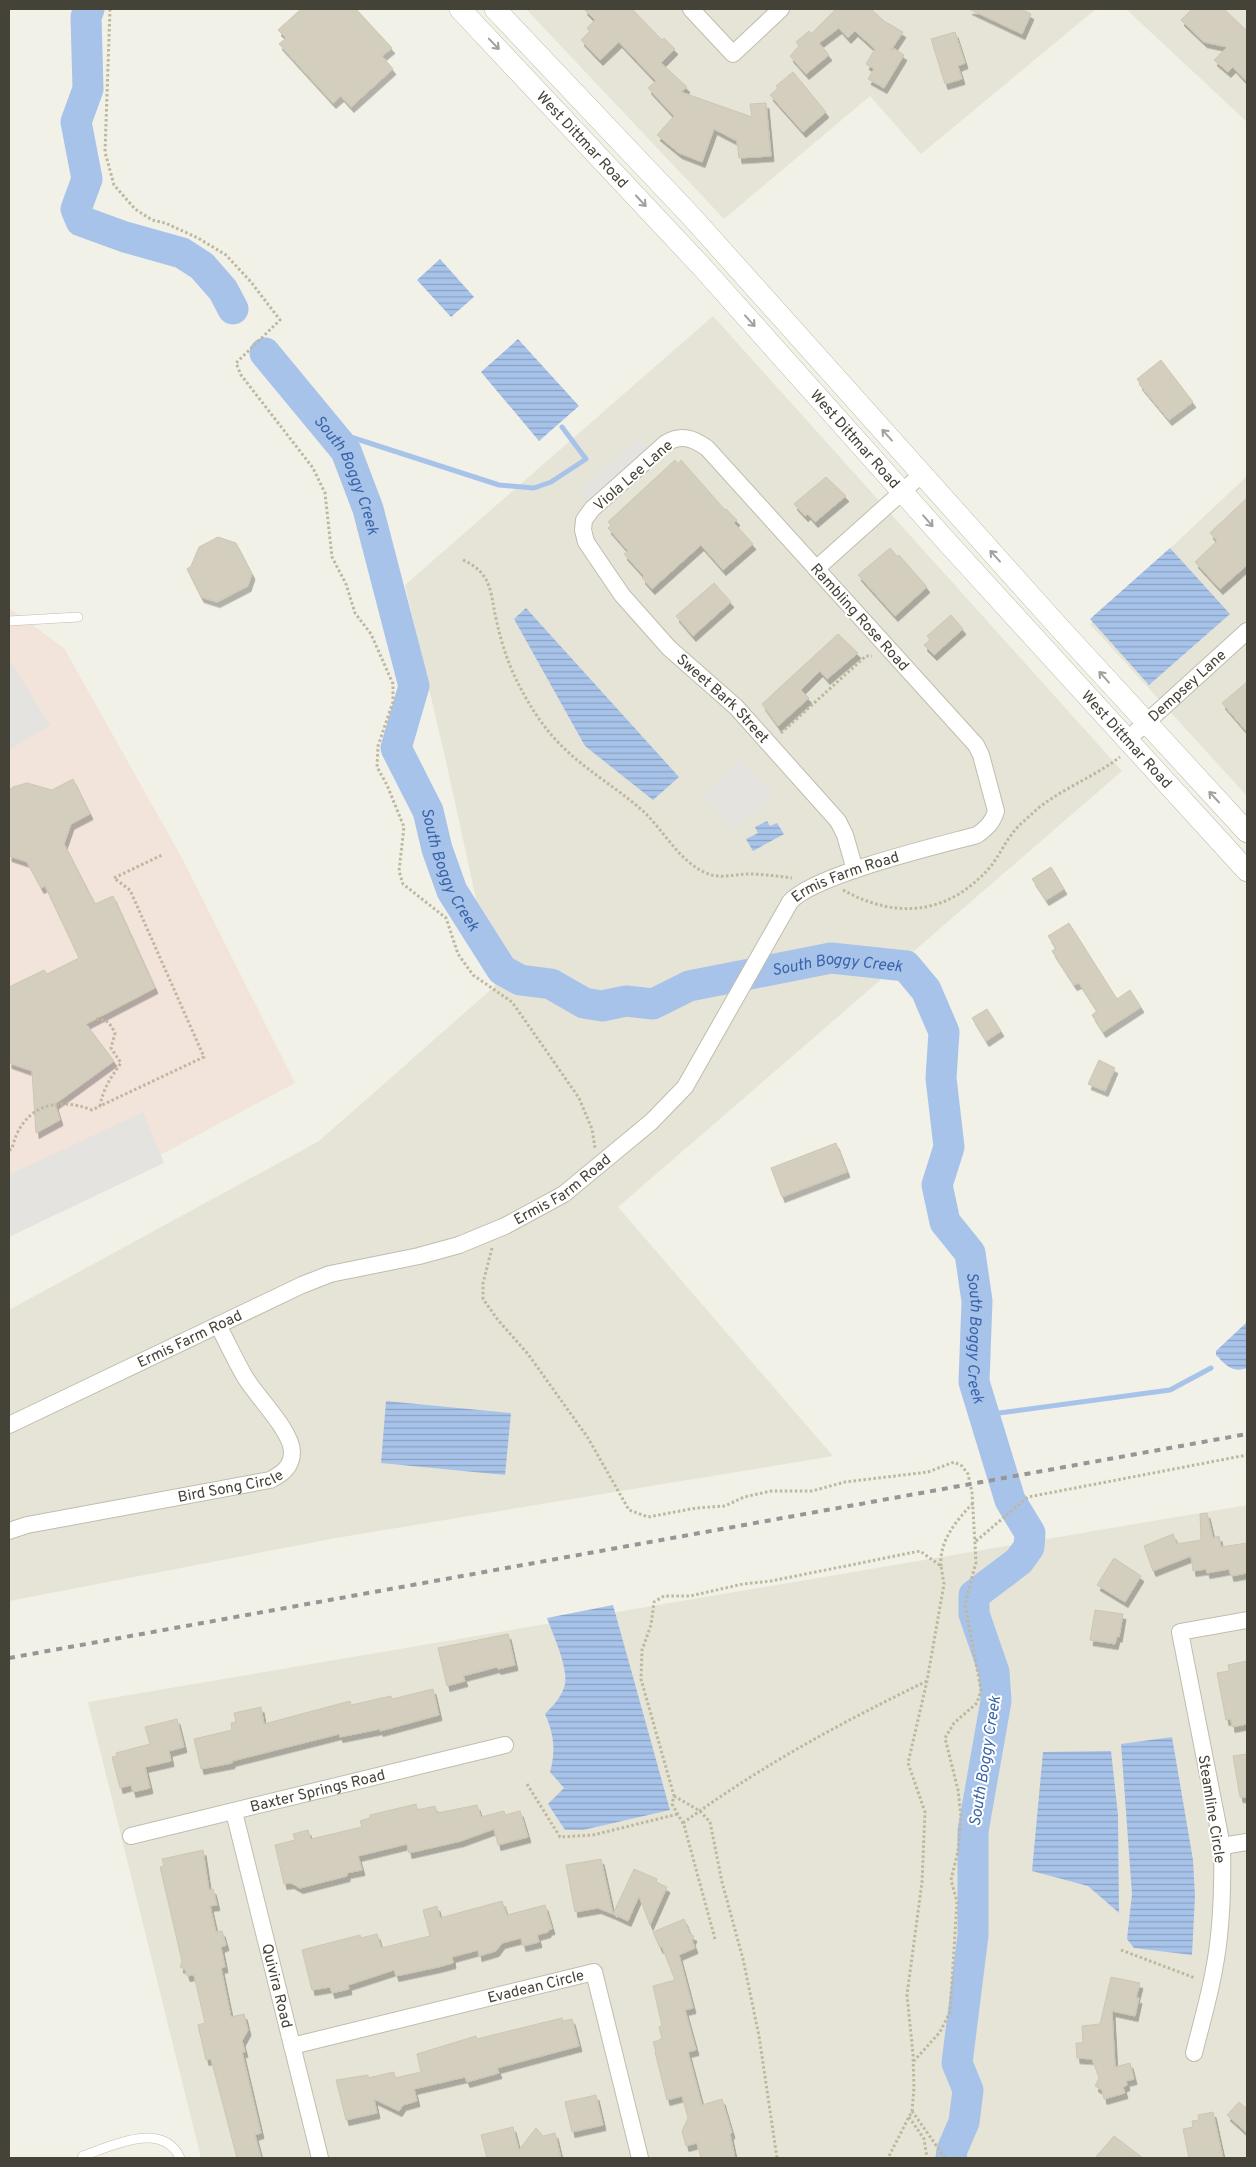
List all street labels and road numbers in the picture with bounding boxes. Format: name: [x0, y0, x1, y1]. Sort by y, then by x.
street label: West Dittmar Road: [531, 88, 631, 193]
street label: West Dittmar Road: [805, 387, 903, 493]
street label: Viola Lee Lane: [590, 437, 678, 516]
street label: Rambling Rose Road: [806, 560, 912, 676]
street label: Dempsey Lane: [1145, 646, 1231, 727]
street label: Sweet Bark Street: [672, 651, 772, 748]
street label: West Dittmar Road: [1076, 687, 1175, 793]
street label: Ermis Farm Road: [788, 848, 901, 908]
street label: Ermis Farm Road: [511, 1151, 616, 1230]
street label: Ermis Farm Road: [135, 1307, 246, 1373]
street label: Bird Song Circle: [176, 1466, 288, 1508]
street label: Steamline Circle: [1193, 1754, 1228, 1865]
street label: Baxter Springs Road: [248, 1766, 387, 1818]
street label: Quivira Road: [256, 1942, 295, 2030]
street label: Evadean Circle: [486, 1967, 586, 2009]

